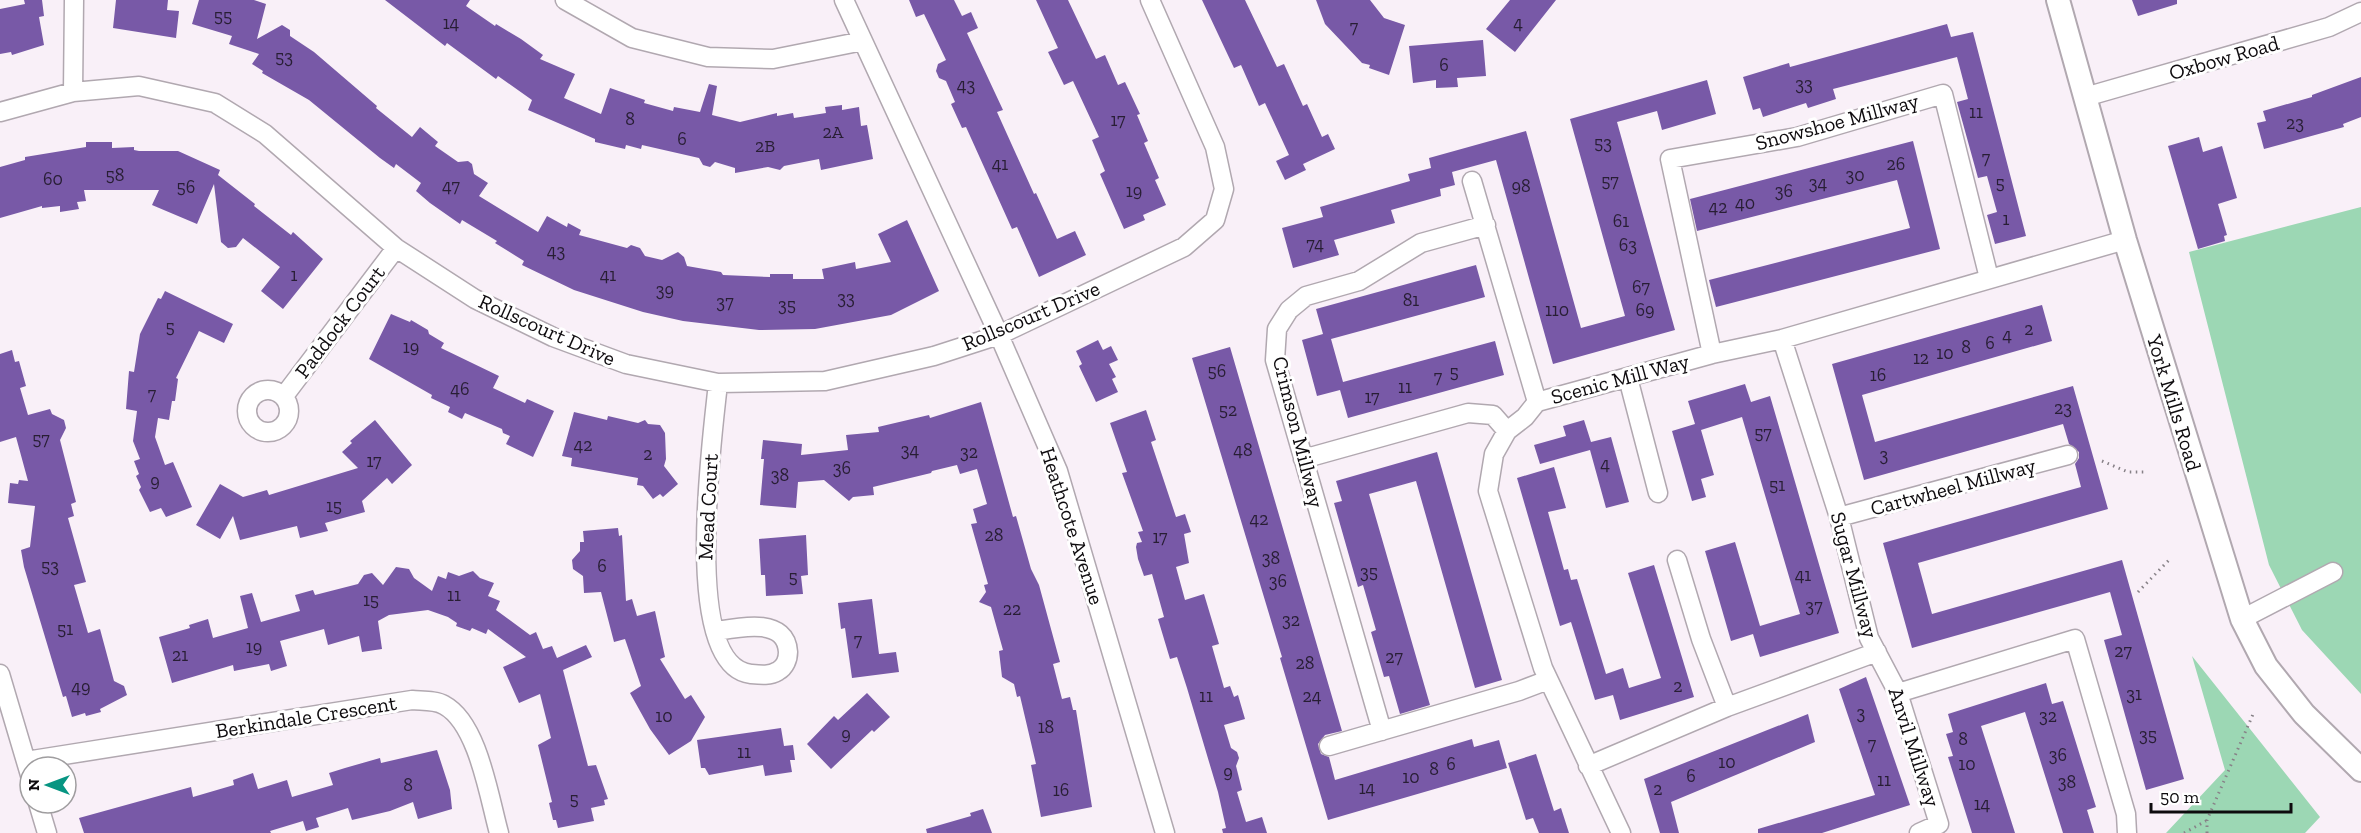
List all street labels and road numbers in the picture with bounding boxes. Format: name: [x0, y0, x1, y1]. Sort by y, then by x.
street label: Oxbow Road: [2166, 30, 2282, 85]
street label: Snowshoe Millway: [1753, 88, 1921, 155]
street label: Paddock Court: [289, 260, 390, 383]
street label: Rollscourt Drive: [958, 275, 1103, 356]
street label: Rollscourt Drive: [475, 288, 620, 371]
street label: York Mills Road: [2142, 331, 2207, 474]
street label: Scenic Mill Way: [1548, 348, 1692, 409]
street label: Crimson Millway: [1268, 354, 1329, 510]
street label: Heathcote Avenue: [1035, 444, 1110, 608]
street label: Cartwheel Millway: [1868, 452, 2038, 521]
street label: Mead Court: [692, 453, 723, 561]
street label: Sugar Millway: [1826, 509, 1883, 641]
street label: Anvil Millway: [1883, 684, 1946, 810]
street label: Berkindale Crescent: [214, 690, 398, 743]

